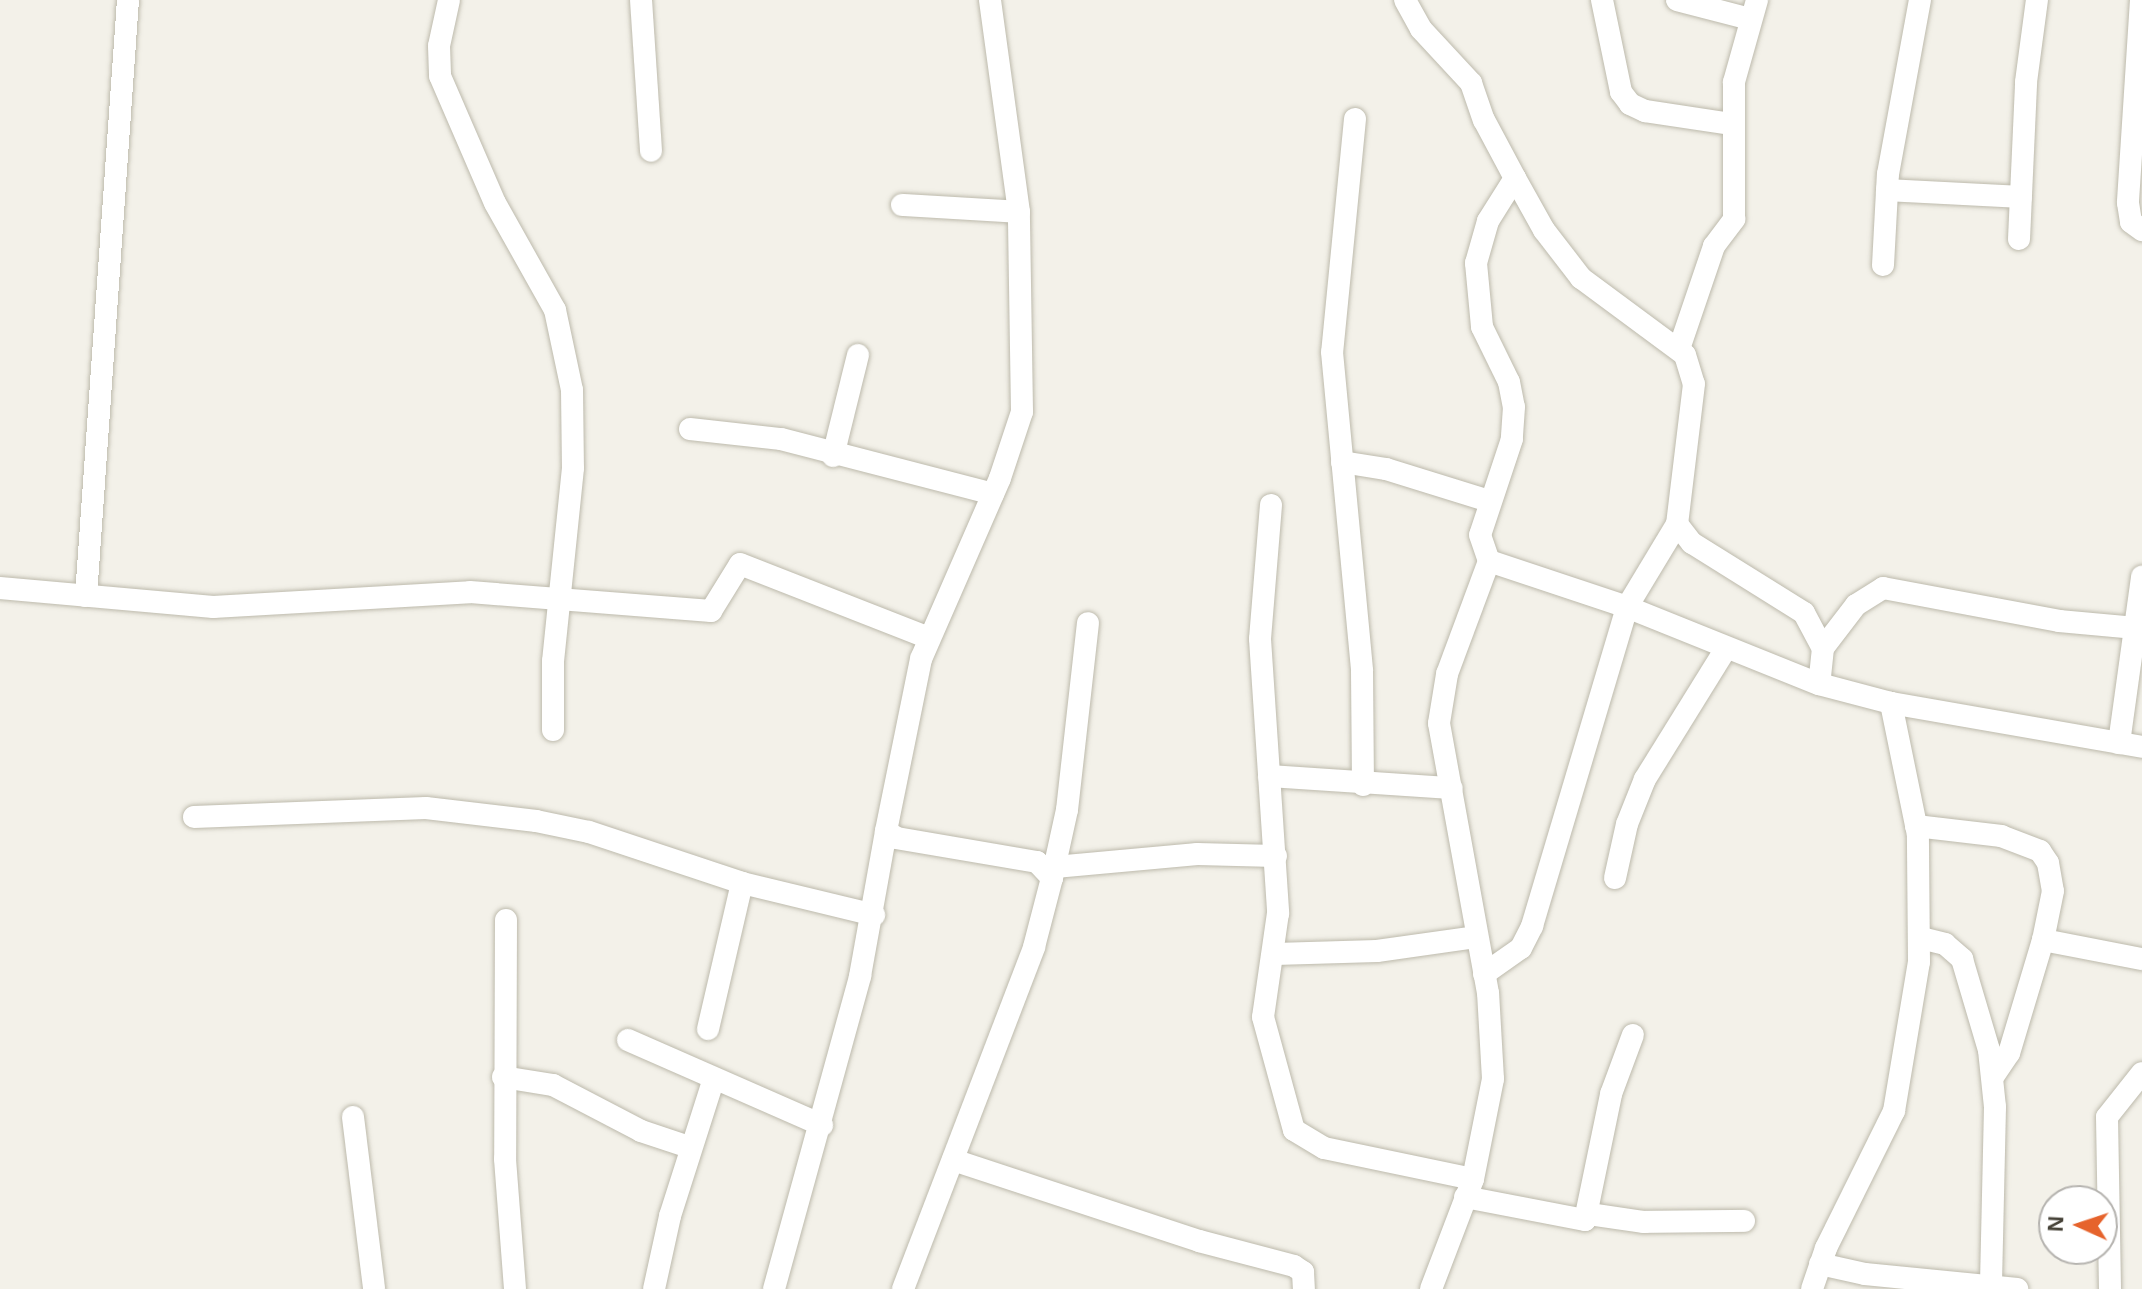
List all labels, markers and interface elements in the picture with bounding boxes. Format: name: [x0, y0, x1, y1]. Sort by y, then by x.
north arrow: [2038, 1185, 2118, 1265]
text: N: [2043, 1215, 2068, 1232]

